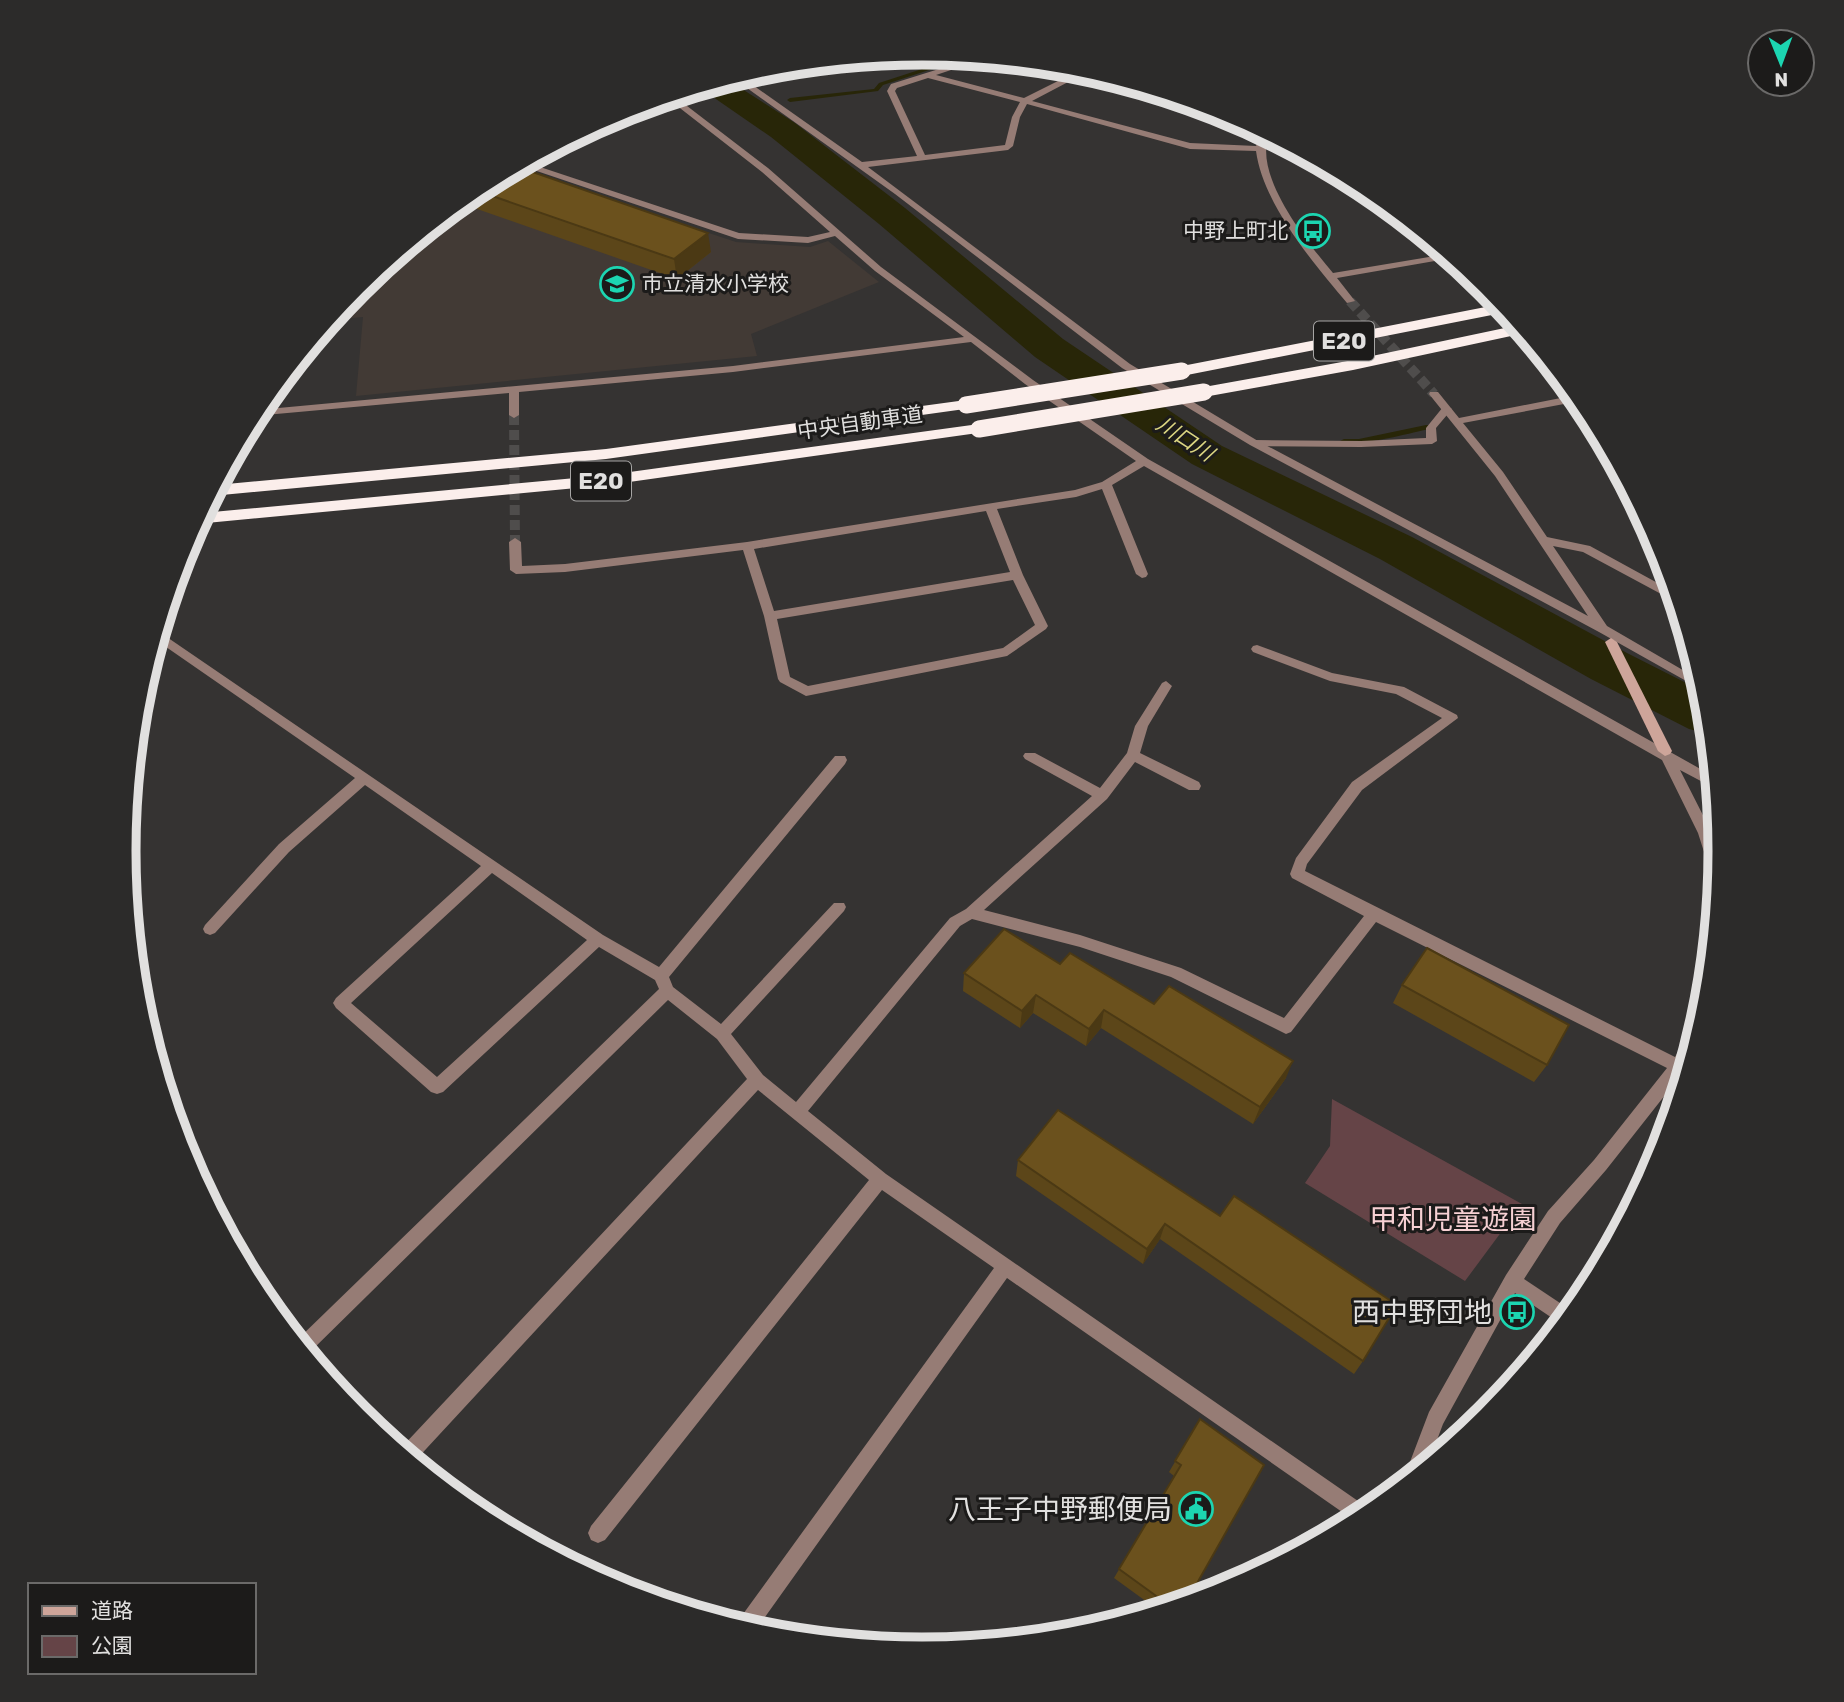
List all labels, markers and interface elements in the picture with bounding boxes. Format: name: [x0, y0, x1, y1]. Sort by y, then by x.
north arrow: [1746, 28, 1816, 98]
text: N: [1774, 68, 1788, 91]
bus stop icon: 中野上町北: [1294, 212, 1332, 250]
place label: 中野上町北: [1183, 218, 1288, 243]
school or university icon: 市立清水小学校: [598, 265, 636, 303]
place label: 市立清水小学校: [642, 271, 789, 296]
road number: E20: [1314, 322, 1374, 360]
street label: 中央自動車道: [796, 401, 924, 444]
water label: 川口川: [1152, 411, 1220, 467]
road number: E20: [571, 461, 631, 500]
park label: 甲和児童遊園: [1369, 1203, 1537, 1236]
bus stop icon: 西中野団地: [1498, 1293, 1536, 1331]
place label: 西中野団地: [1352, 1296, 1492, 1329]
public building icon: 八王子中野郵便局: [1177, 1490, 1215, 1528]
place label: 八王子中野郵便局: [948, 1493, 1172, 1526]
legend: [28, 1583, 256, 1674]
text: 道路: [91, 1598, 133, 1623]
text: 公園: [91, 1633, 133, 1658]

